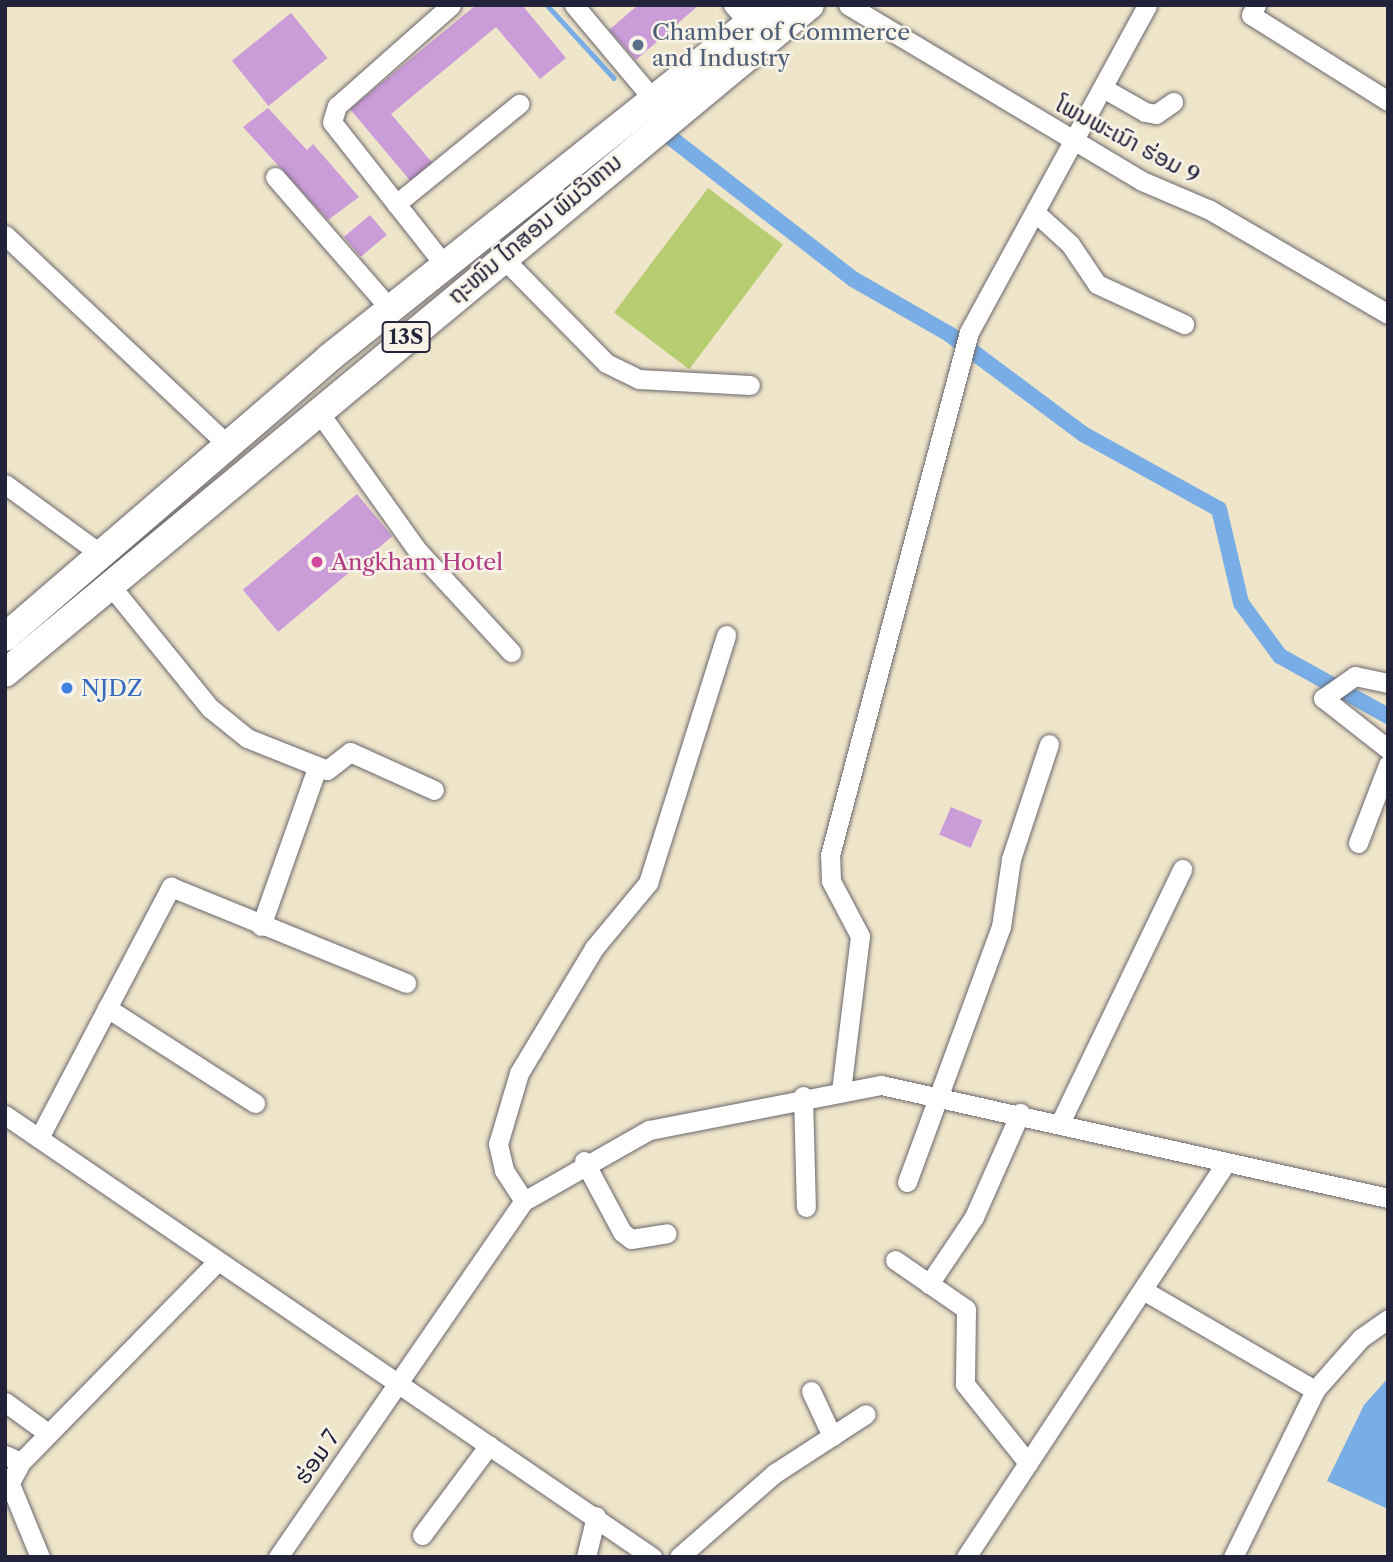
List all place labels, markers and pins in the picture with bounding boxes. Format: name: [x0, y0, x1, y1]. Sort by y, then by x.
place label: Chamber of Commerce and Industry: [652, 18, 910, 72]
marker: Chamber of Commerce and Industry: [630, 37, 646, 53]
place label: Angkham Hotel: [331, 548, 503, 576]
marker: Angkham Hotel: [309, 554, 325, 570]
place label: NJDZ: [81, 674, 142, 702]
marker: NJDZ: [59, 680, 75, 696]

